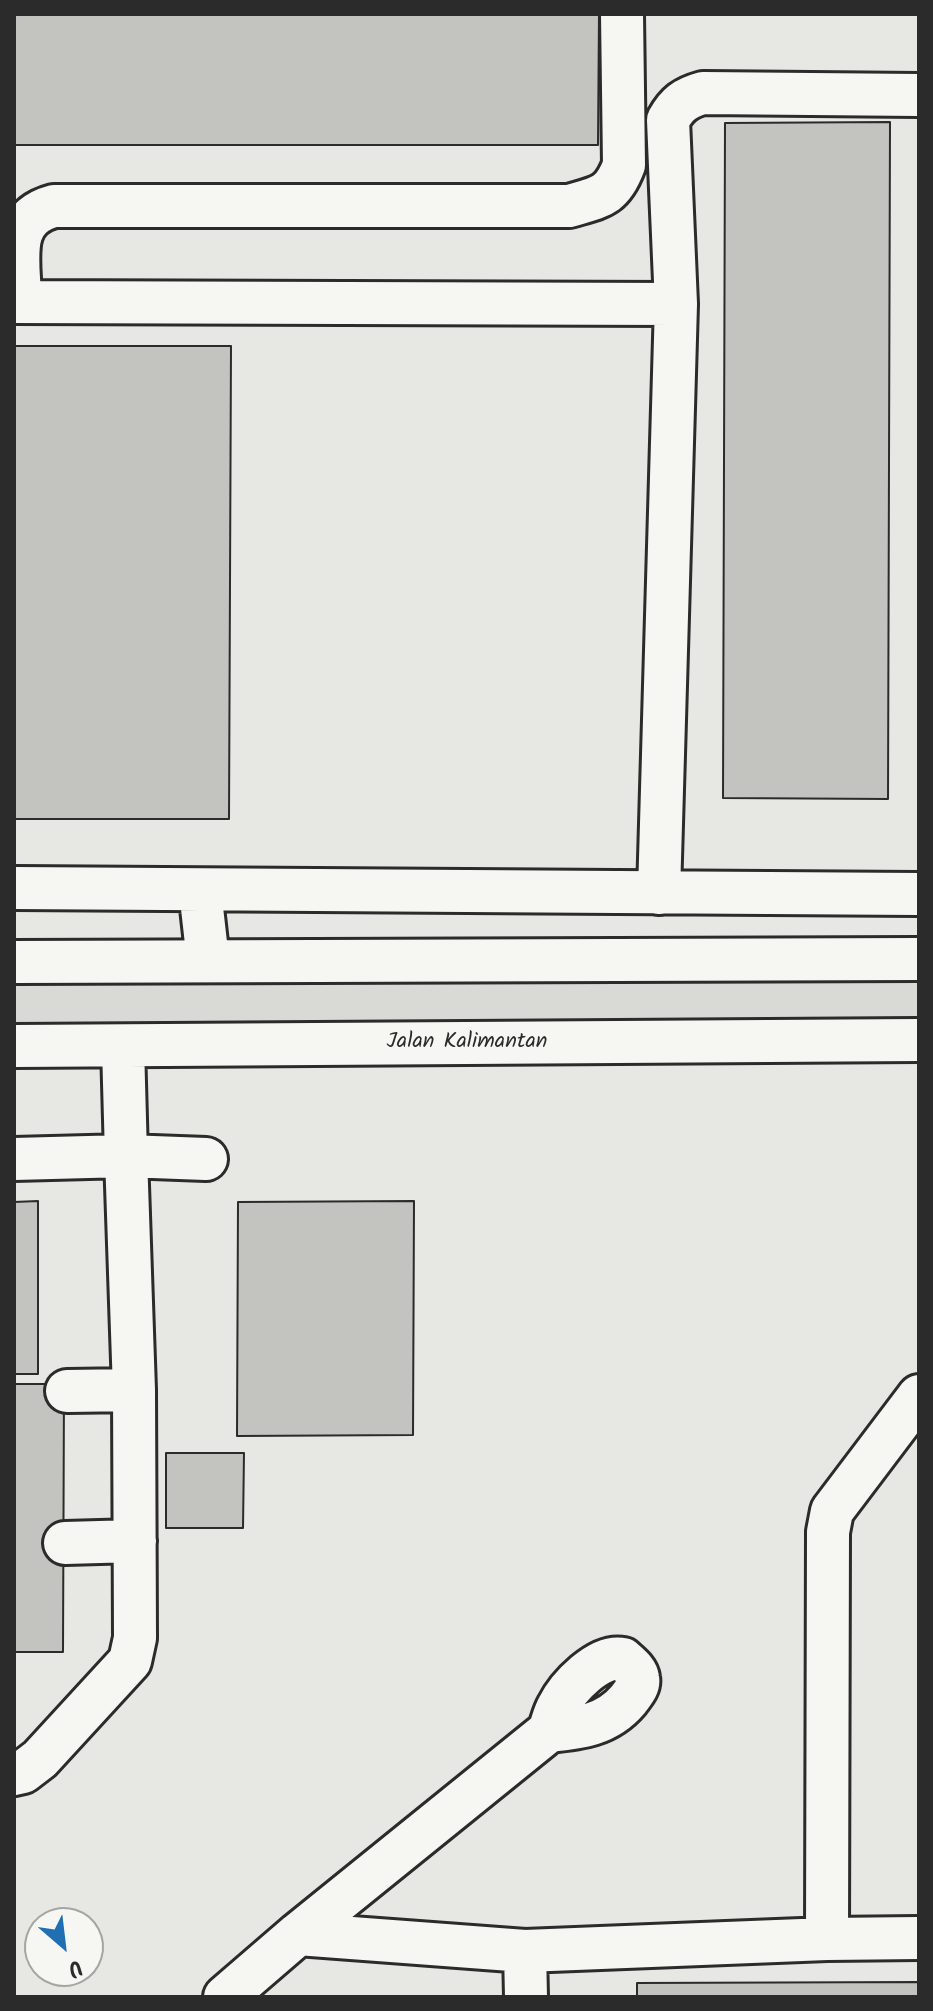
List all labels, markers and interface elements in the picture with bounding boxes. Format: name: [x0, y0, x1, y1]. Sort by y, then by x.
street label: Jalan Kalimantan: [387, 1030, 547, 1056]
north arrow: [24, 1907, 104, 1987]
text: U: [61, 1948, 89, 1985]

